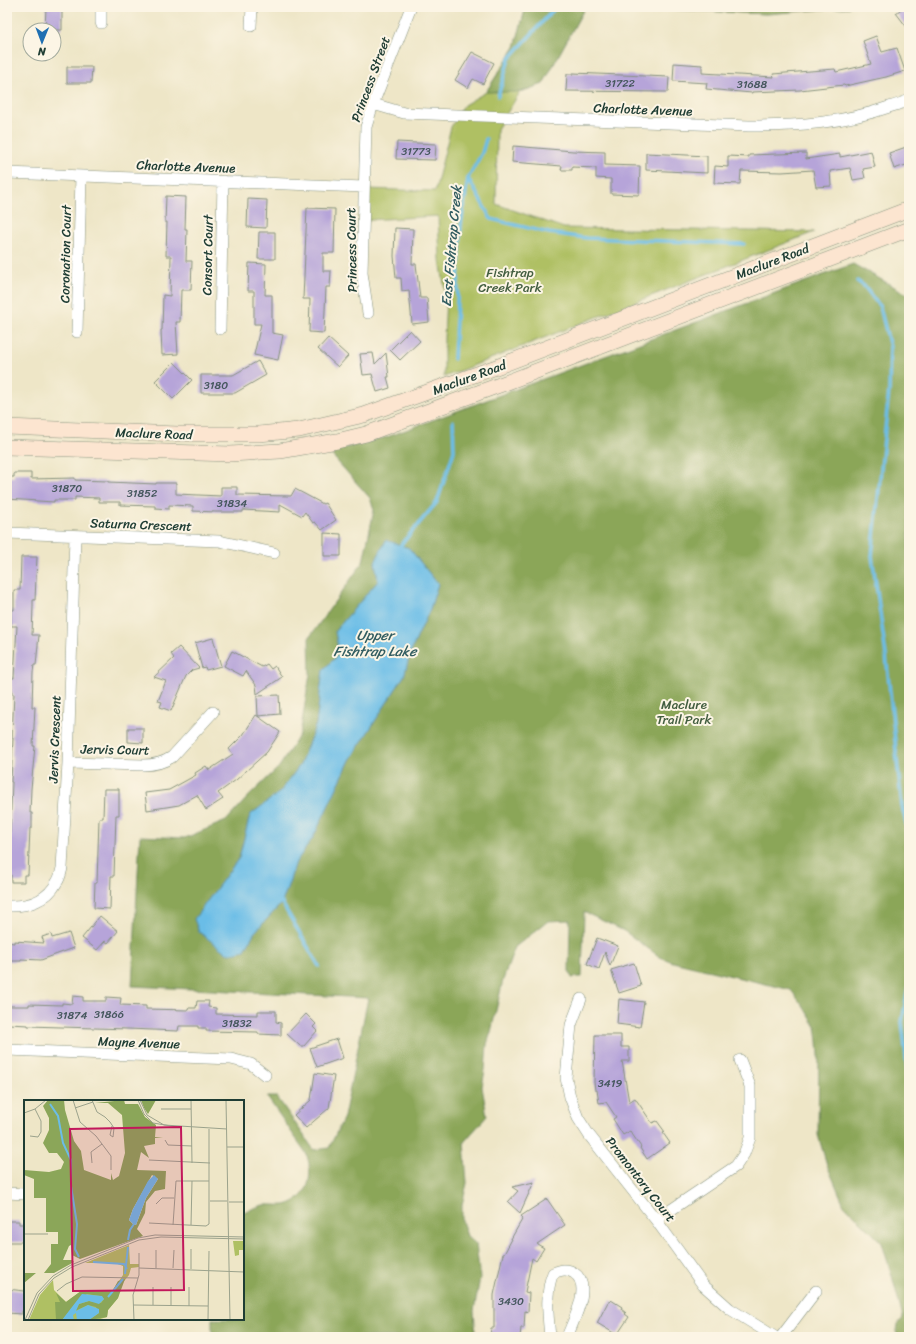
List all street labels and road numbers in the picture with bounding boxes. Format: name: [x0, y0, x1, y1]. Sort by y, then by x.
street label: Princess Street: [344, 33, 397, 125]
street label: Charlotte Avenue: [593, 96, 693, 123]
street label: Charlotte Avenue: [136, 153, 236, 180]
street label: Coronation Court: [53, 204, 78, 303]
street label: Princess Court: [339, 207, 364, 293]
street label: Consort Court: [195, 214, 220, 296]
street label: Maclure Road: [732, 236, 813, 286]
street label: Maclure Road: [429, 353, 510, 401]
street label: Maclure Road: [115, 421, 194, 446]
street label: Saturna Crescent: [90, 511, 192, 538]
street label: Jervis Crescent: [41, 694, 68, 784]
street label: Jervis Court: [79, 737, 150, 762]
street label: Mayne Avenue: [97, 1030, 181, 1055]
street label: Promontory Court: [600, 1131, 682, 1227]

